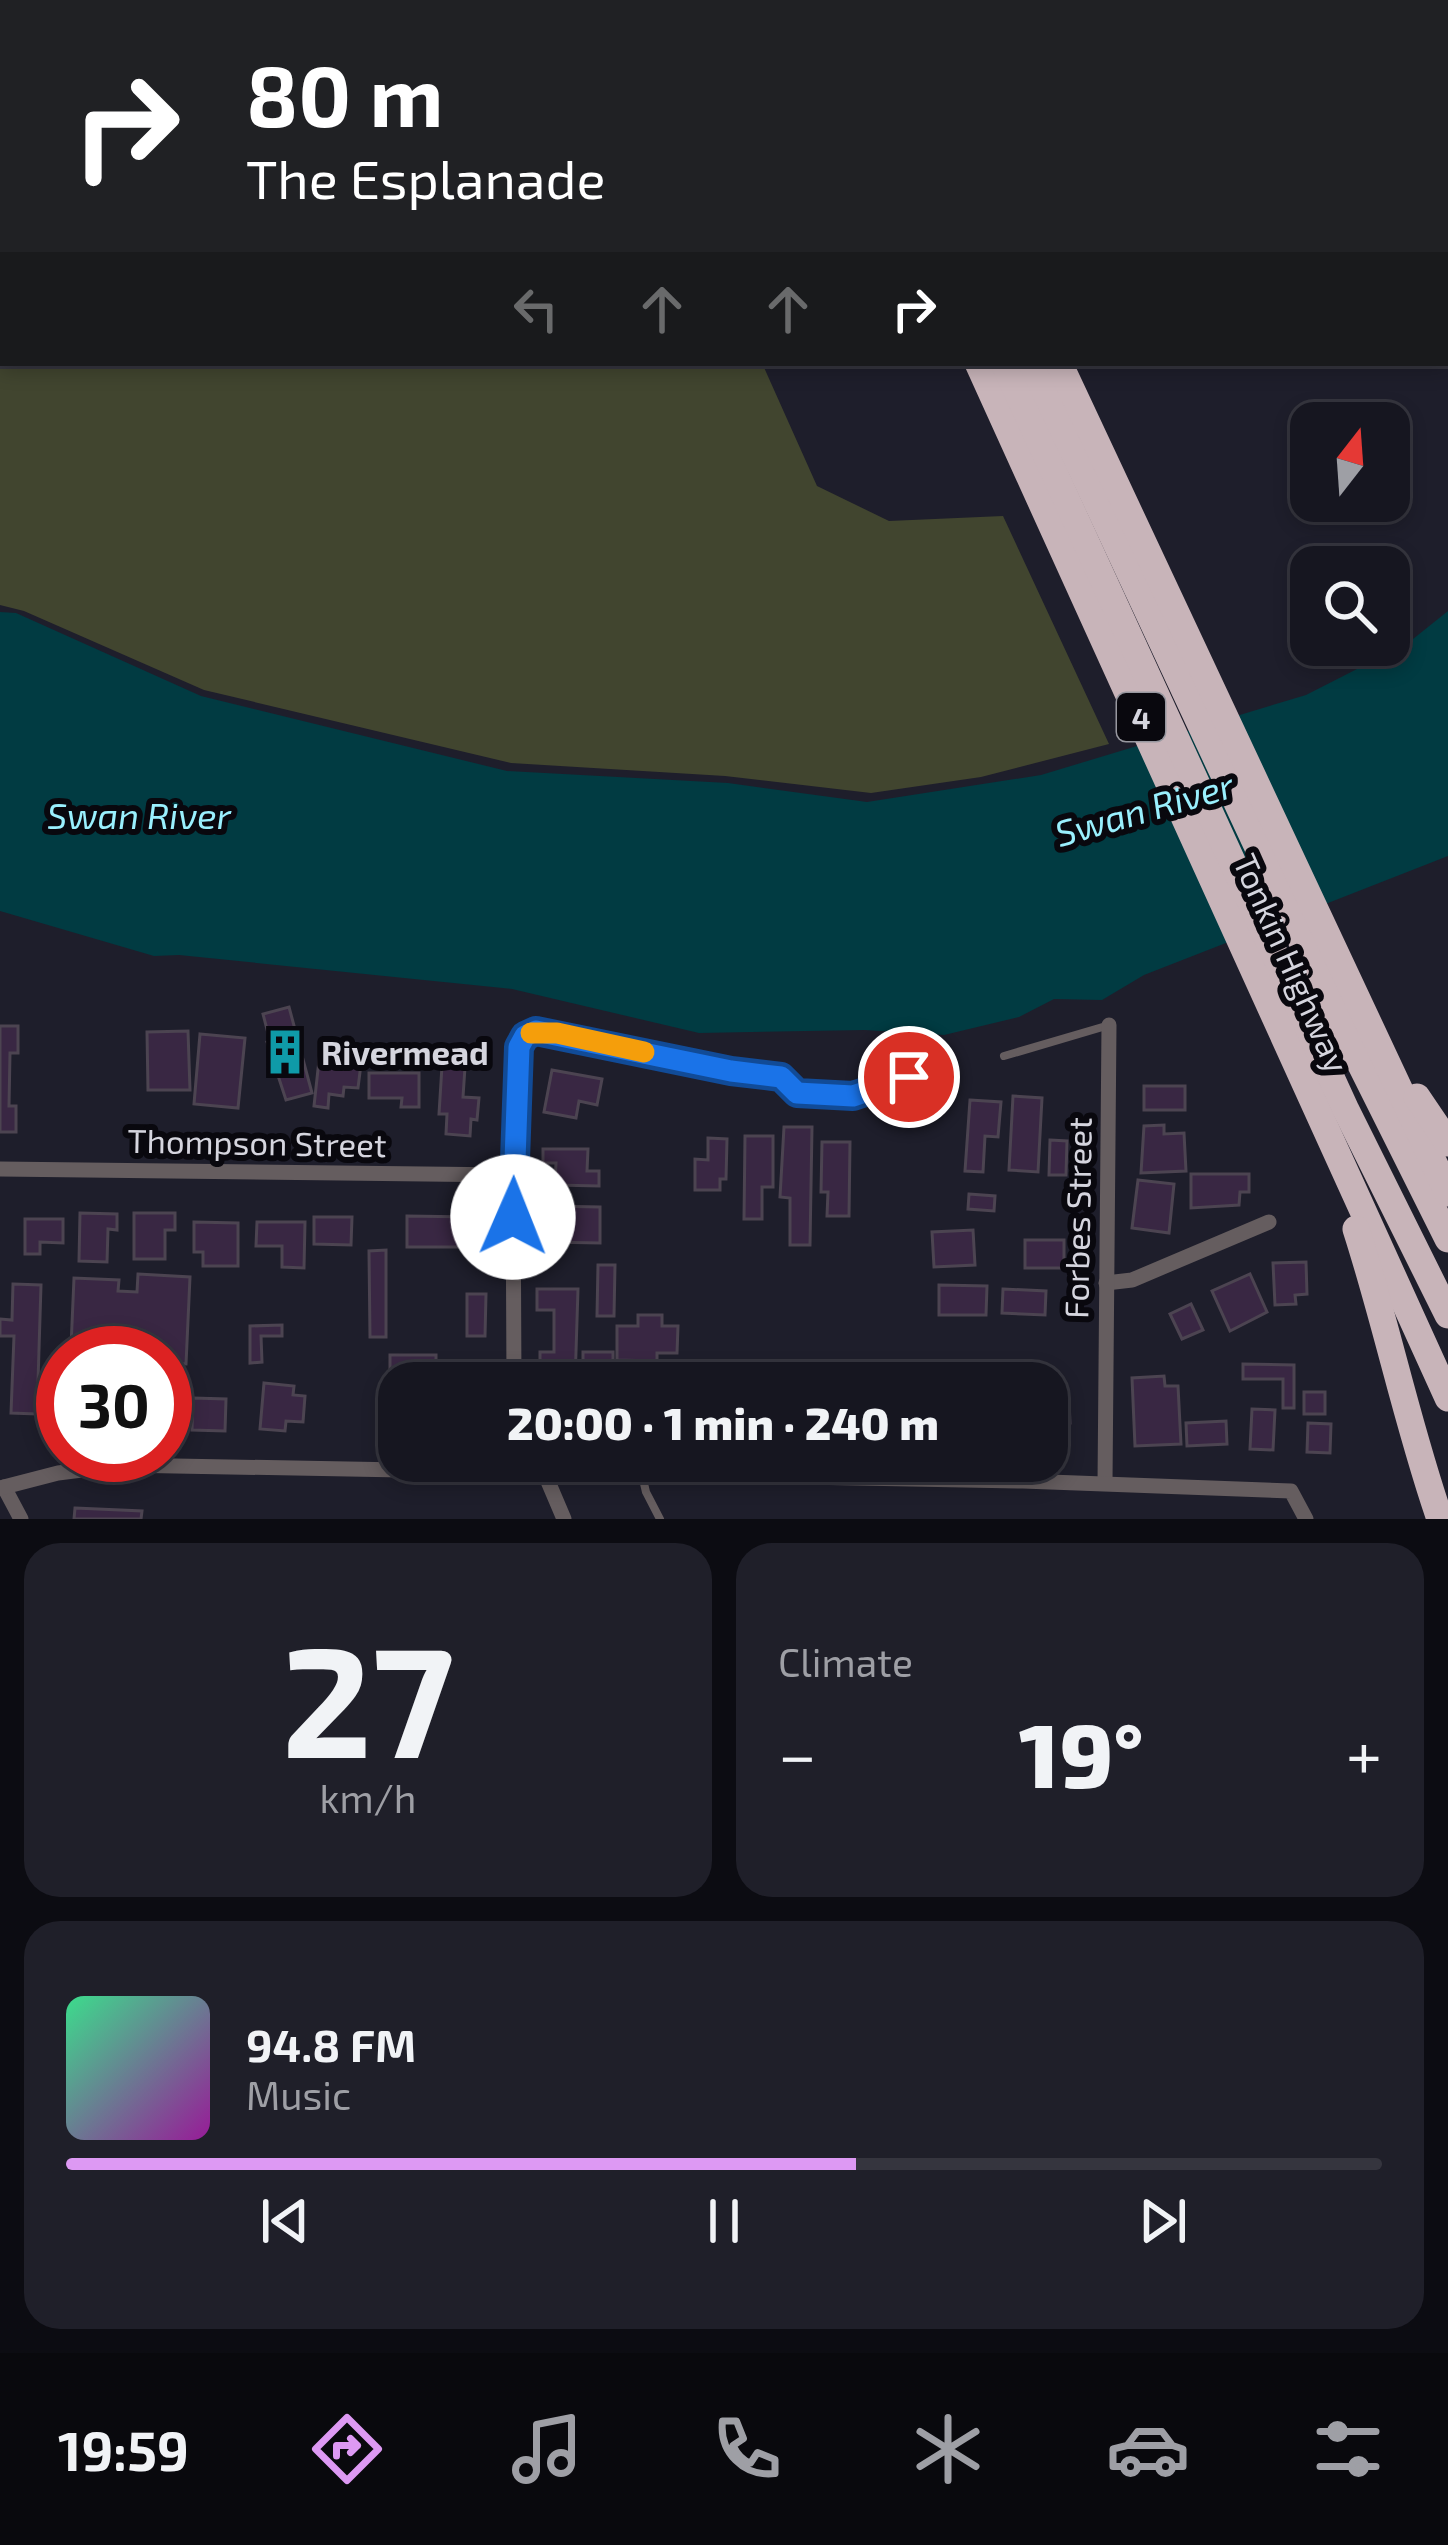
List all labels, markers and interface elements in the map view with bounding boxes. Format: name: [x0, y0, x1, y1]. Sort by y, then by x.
text: 80 m: [246, 43, 443, 144]
icon: right: [48, 48, 204, 204]
text: The Esplanade: [246, 145, 605, 210]
icon: left: [503, 276, 569, 342]
icon: ahead: [629, 276, 695, 342]
icon: ahead: [755, 276, 821, 342]
icon: right: [881, 276, 947, 342]
north arrow: [1290, 402, 1410, 522]
map controls: [1290, 402, 1410, 666]
button: search: [1290, 546, 1410, 666]
road number: 4: [1117, 693, 1165, 741]
water label: Swan River: [1050, 762, 1239, 854]
water label: Swan River: [47, 793, 232, 836]
street label: Tonkin Highway: [1226, 847, 1358, 1079]
pin: [858, 1026, 960, 1128]
building icon: Rivermead: [260, 1027, 310, 1077]
place label: Rivermead: [321, 1032, 489, 1072]
icon: arrive: [876, 1044, 942, 1110]
street label: Forbes Street: [1055, 1117, 1099, 1319]
street label: Thompson Street: [127, 1120, 387, 1164]
position arrow: [450, 1154, 576, 1280]
speed limit sign: 30: [36, 1326, 192, 1482]
text: 20:00 · 1 min · 240 m: [507, 1395, 939, 1449]
text: 27: [281, 1602, 455, 1789]
text: Climate: [778, 1638, 913, 1685]
text: 19°: [1019, 1698, 1143, 1806]
text: −: [778, 1713, 817, 1792]
text: +: [1346, 1713, 1382, 1792]
text: km/h: [320, 1774, 416, 1821]
text: 94.8 FM: [246, 2017, 416, 2071]
text: Music: [246, 2071, 351, 2118]
icon: previous: [252, 2188, 318, 2254]
icon: pause: [691, 2188, 757, 2254]
icon: next: [1130, 2188, 1196, 2254]
icon: directions: [305, 2407, 389, 2491]
icon: music: [505, 2407, 589, 2491]
icon: phone: [705, 2407, 789, 2491]
icon: climate: [906, 2407, 990, 2491]
icon: car: [1106, 2407, 1190, 2491]
icon: filters: [1306, 2407, 1390, 2491]
text: 19:59: [58, 2417, 189, 2482]

